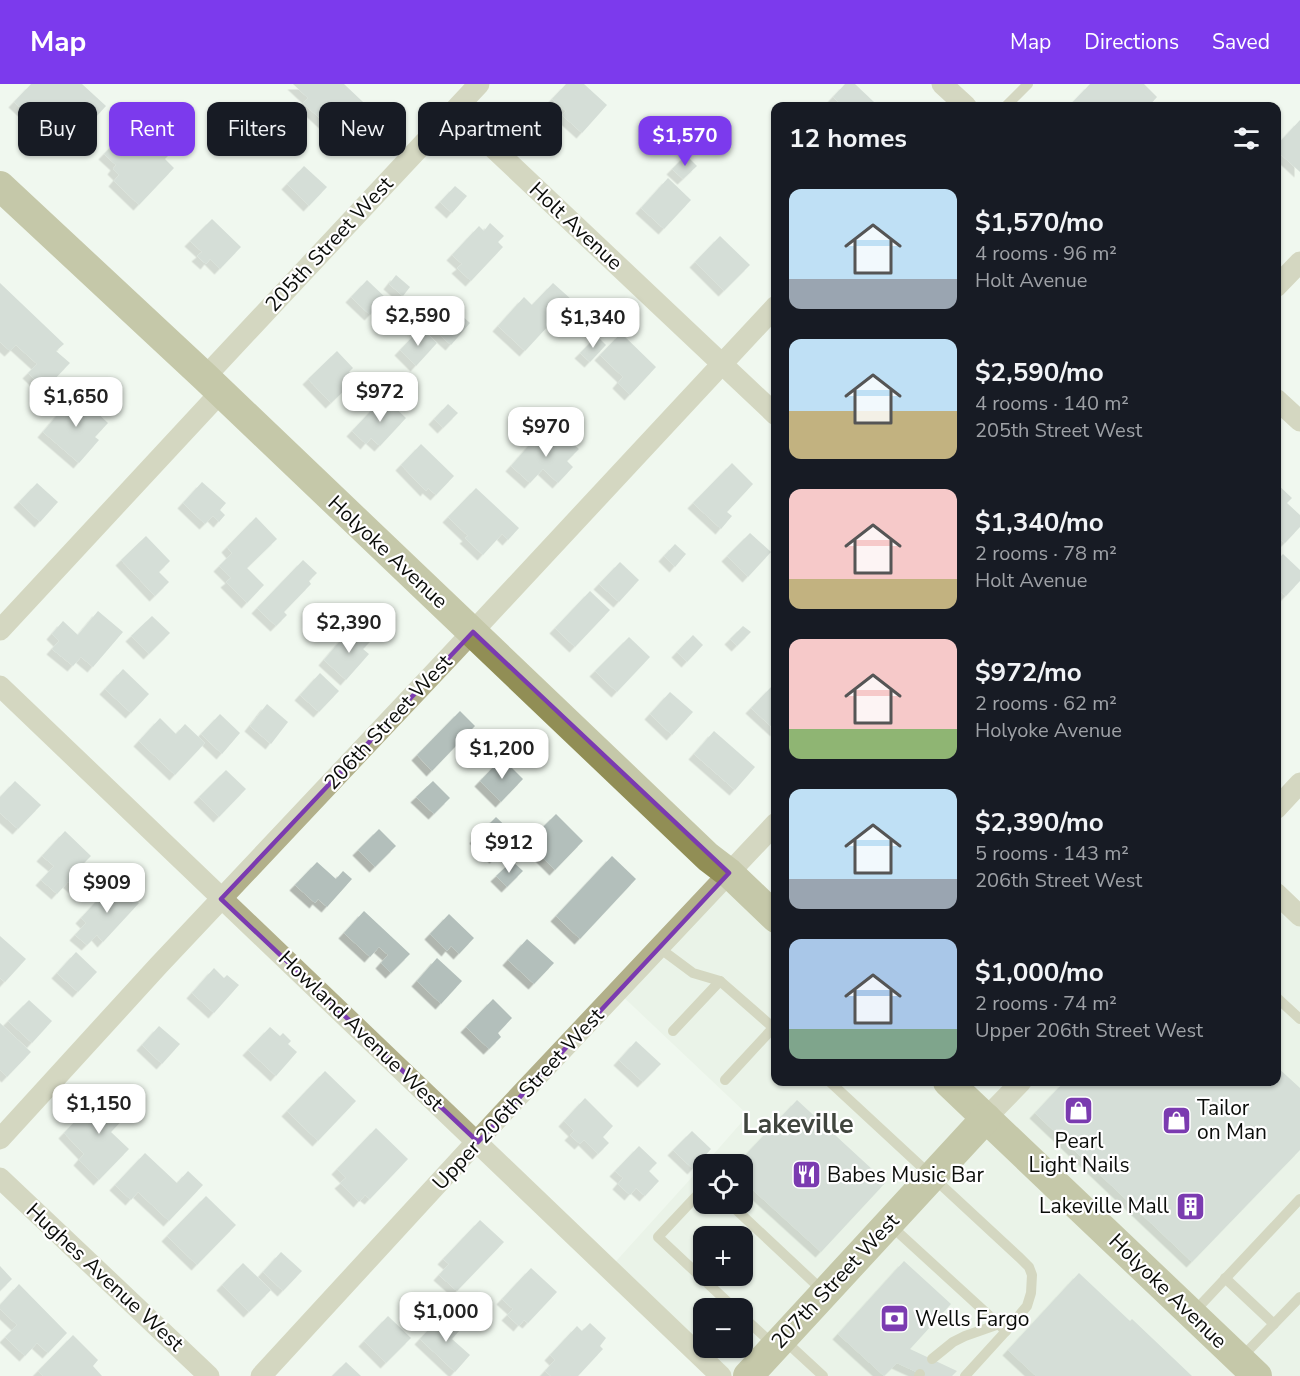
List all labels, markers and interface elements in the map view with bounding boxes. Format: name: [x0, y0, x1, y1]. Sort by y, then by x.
text: Map: [30, 23, 86, 61]
text: Map: [1010, 28, 1051, 56]
text: Directions: [1084, 28, 1179, 56]
text: Saved: [1212, 28, 1270, 56]
chip: Buy: [18, 102, 97, 156]
chip: Rent: [109, 102, 195, 156]
chip: Filters: [207, 102, 307, 156]
chip: New: [319, 102, 406, 156]
chip: Apartment: [418, 102, 562, 156]
pin: $1,570: [636, 116, 734, 167]
text: 12 homes: [789, 121, 907, 156]
text: $1,570: [653, 122, 717, 149]
icon: filters: [1230, 122, 1263, 155]
street label: 205th Street West: [259, 170, 400, 318]
street label: Holt Avenue: [523, 176, 629, 276]
text: $1,570/mo: [975, 205, 1104, 240]
icon: home: [837, 213, 909, 285]
text: 4 rooms · 96 m²: [975, 240, 1117, 267]
text: Holt Avenue: [975, 267, 1087, 294]
pin: $2,590: [369, 296, 467, 347]
pin: $1,340: [544, 298, 642, 349]
text: $2,590: [386, 302, 450, 329]
text: $1,340: [561, 304, 625, 331]
text: $2,590/mo: [975, 355, 1104, 390]
icon: home: [837, 363, 909, 435]
pin: $972: [344, 372, 416, 423]
pin: $1,650: [27, 377, 125, 428]
text: $972: [356, 378, 404, 405]
text: $1,650: [44, 383, 108, 410]
text: 4 rooms · 140 m²: [975, 390, 1129, 417]
pin: $970: [510, 407, 582, 458]
text: $970: [522, 413, 570, 440]
text: 205th Street West: [975, 417, 1142, 444]
street label: Holyoke Avenue: [322, 489, 454, 615]
text: $1,340/mo: [975, 505, 1104, 540]
icon: home: [837, 513, 909, 585]
text: 2 rooms · 78 m²: [975, 540, 1117, 567]
text: Holt Avenue: [975, 567, 1087, 594]
pin: $2,390: [300, 603, 398, 654]
text: $2,390: [317, 609, 381, 636]
street label: 206th Street West: [318, 648, 459, 796]
text: $972/mo: [975, 655, 1082, 690]
icon: home: [837, 663, 909, 735]
text: 2 rooms · 62 m²: [975, 690, 1117, 717]
text: Holyoke Avenue: [975, 717, 1122, 744]
pin: $1,200: [453, 729, 551, 780]
text: $1,200: [470, 735, 534, 762]
text: $2,390/mo: [975, 805, 1104, 840]
icon: home: [837, 813, 909, 885]
pin: $912: [473, 823, 545, 874]
text: $912: [485, 829, 533, 856]
text: 5 rooms · 143 m²: [975, 840, 1129, 867]
pin: $909: [71, 863, 143, 914]
text: 206th Street West: [975, 867, 1142, 894]
text: $909: [83, 869, 131, 896]
street label: Howland Avenue West: [272, 945, 450, 1118]
text: $1,000/mo: [975, 955, 1104, 990]
icon: home: [837, 963, 909, 1035]
text: 2 rooms · 74 m²: [975, 990, 1117, 1017]
street label: Upper 206th Street West: [426, 1001, 610, 1196]
text: Upper 206th Street West: [975, 1017, 1203, 1044]
pin: $1,150: [50, 1084, 148, 1135]
text: $1,150: [67, 1090, 131, 1117]
shop icon: Pearl Light Nails: [1063, 1094, 1095, 1126]
place label: Tailor on Man: [1197, 1094, 1267, 1146]
shop icon: Tailor on Man: [1160, 1104, 1192, 1136]
district label: Lakeville: [742, 1106, 854, 1143]
place label: Pearl Light Nails: [1028, 1127, 1130, 1179]
map controls: [693, 1154, 753, 1358]
button: locate: [693, 1154, 753, 1214]
restaurant icon: Babes Music Bar: [790, 1159, 822, 1191]
place label: Babes Music Bar: [827, 1161, 984, 1189]
building icon: Lakeville Mall: [1174, 1190, 1206, 1222]
place label: Lakeville Mall: [1039, 1192, 1170, 1220]
street label: Hughes Avenue West: [20, 1197, 190, 1358]
street label: 207th Street West: [765, 1207, 906, 1355]
button: +: [693, 1226, 753, 1286]
street label: Holyoke Avenue: [1103, 1227, 1233, 1355]
pin: $1,000: [397, 1292, 495, 1343]
text: $1,000: [414, 1298, 478, 1325]
button: −: [693, 1298, 753, 1358]
bank icon: Wells Fargo: [878, 1303, 910, 1335]
place label: Wells Fargo: [915, 1305, 1029, 1333]

